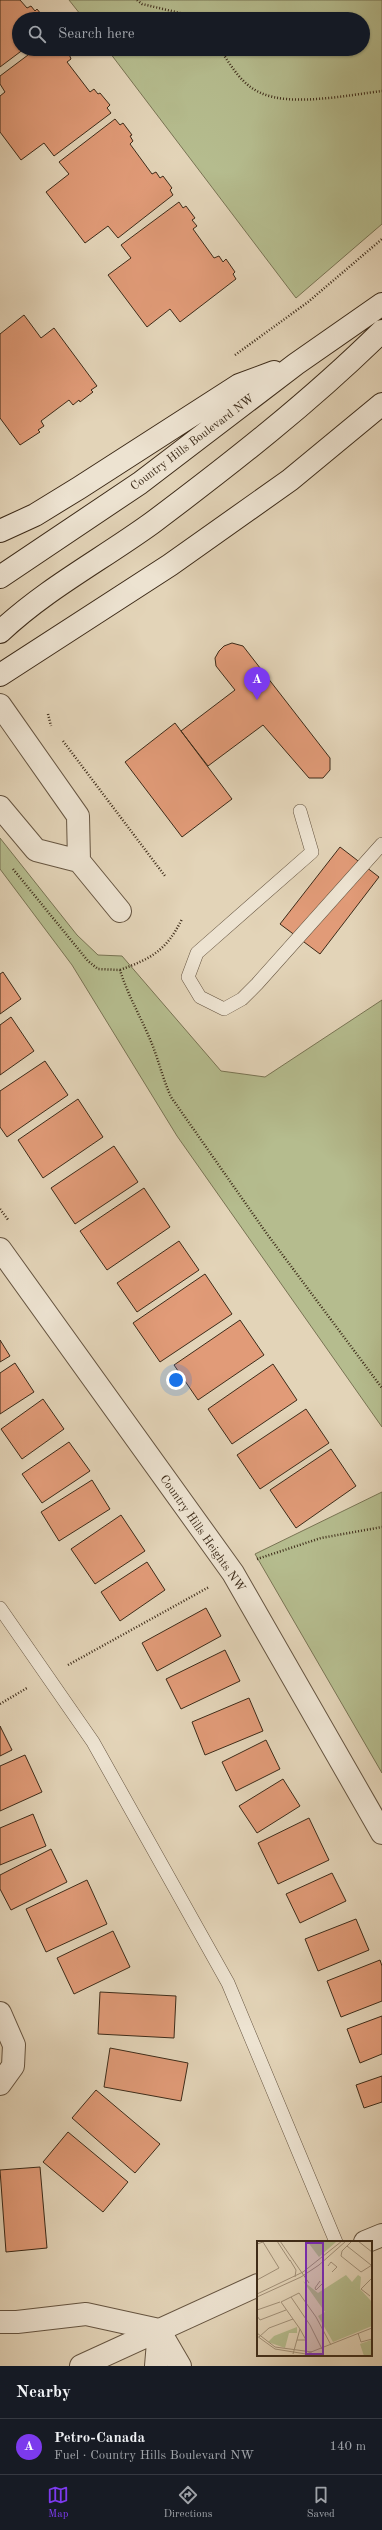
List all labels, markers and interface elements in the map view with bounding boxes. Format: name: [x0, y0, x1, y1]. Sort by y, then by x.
search box: [12, 12, 370, 56]
icon: search: [26, 23, 48, 45]
text: Search here: [58, 27, 135, 42]
street label: Country Hills Boulevard NW: [129, 392, 257, 493]
pin: A: [244, 667, 270, 700]
your location: [166, 1370, 186, 1390]
street label: Country Hills Heights NW: [157, 1473, 247, 1594]
inset map: [257, 2241, 372, 2356]
text: Nearby: [16, 2384, 71, 2401]
text: Petro-Canada: [54, 2431, 145, 2446]
text: A: [24, 2440, 34, 2453]
text: 140 m: [329, 2440, 366, 2453]
text: Fuel · Country Hills Boulevard NW: [54, 2449, 254, 2462]
tab: Map: [47, 2484, 69, 2522]
tab: Directions: [164, 2484, 212, 2522]
tab: Saved: [307, 2484, 335, 2522]

